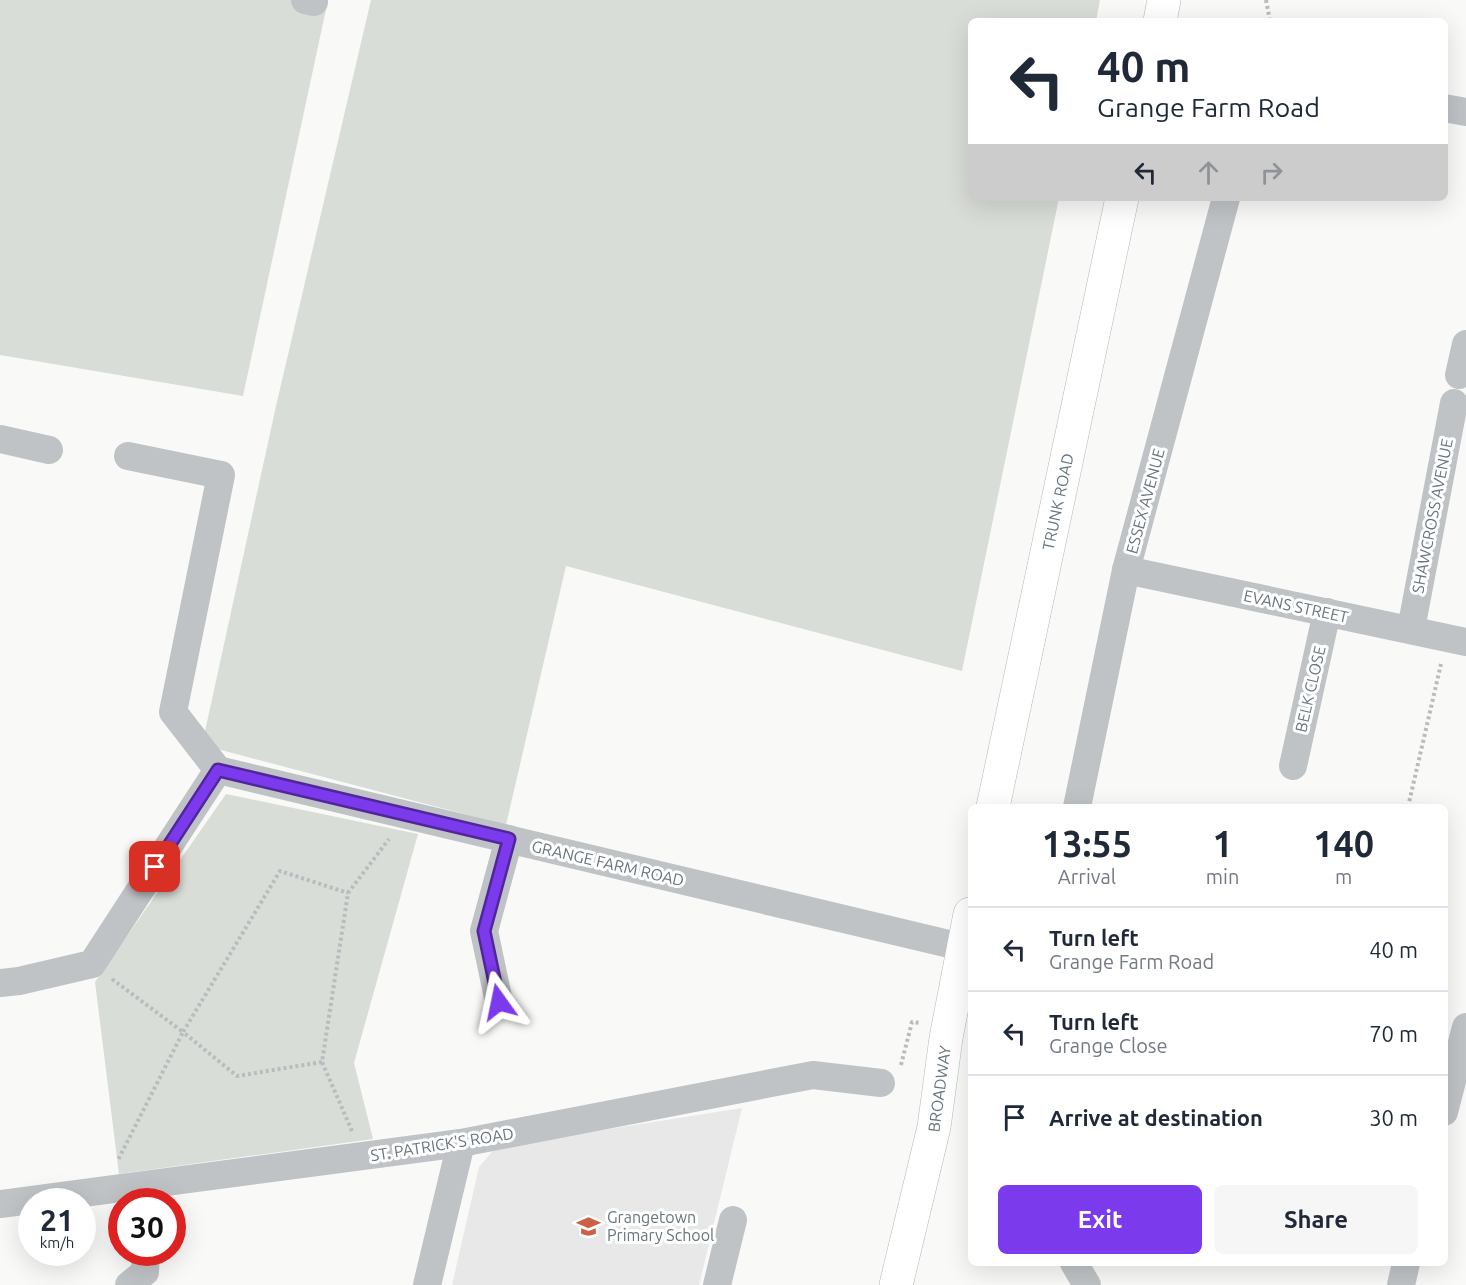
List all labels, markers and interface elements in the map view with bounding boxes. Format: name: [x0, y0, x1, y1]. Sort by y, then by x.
icon: left: [998, 42, 1076, 120]
text: 40 m: [1097, 43, 1191, 90]
text: Grange Farm Road: [1097, 92, 1320, 122]
icon: left: [1129, 156, 1162, 189]
icon: ahead: [1192, 156, 1225, 189]
icon: right: [1255, 156, 1288, 189]
street label: SHAWCROSS AVENUE: [1408, 437, 1456, 595]
street label: ESSEX AVENUE: [1122, 446, 1168, 556]
street label: TRUNK ROAD: [1039, 452, 1077, 552]
street label: EVANS STREET: [1242, 586, 1350, 626]
street label: BELK CLOSE: [1291, 644, 1329, 734]
text: 13:55: [1042, 823, 1132, 864]
text: 1: [1212, 823, 1233, 864]
text: 140: [1313, 823, 1374, 864]
street label: GRANGE FARM ROAD: [530, 837, 686, 889]
pin: [129, 841, 180, 892]
icon: arrive: [138, 850, 171, 883]
text: Arrival: [1058, 865, 1116, 888]
text: min: [1206, 865, 1239, 888]
text: m: [1335, 865, 1352, 888]
text: Turn left: [1049, 925, 1139, 950]
icon: left: [998, 933, 1031, 966]
text: 40 m: [1369, 937, 1418, 962]
text: Grange Farm Road: [1049, 950, 1214, 973]
position arrow: [467, 970, 531, 1034]
text: Turn left: [1049, 1009, 1139, 1034]
icon: left: [998, 1017, 1031, 1050]
text: 70 m: [1369, 1021, 1418, 1046]
text: Grange Close: [1049, 1034, 1168, 1057]
street label: BROADWAY: [924, 1044, 954, 1133]
icon: arrive: [998, 1101, 1031, 1134]
text: Arrive at destination: [1049, 1105, 1263, 1130]
text: 30 m: [1369, 1105, 1418, 1130]
street label: ST. PATRICK'S ROAD: [369, 1124, 515, 1164]
button: Exit: [998, 1185, 1202, 1254]
button: Share: [1214, 1185, 1418, 1254]
speed limit sign: 30: [108, 1188, 186, 1266]
text: 21: [40, 1203, 74, 1237]
place label: Grangetown Primary School: [607, 1208, 714, 1244]
school or university icon: Grangetown Primary School: [576, 1213, 602, 1239]
text: km/h: [40, 1234, 74, 1251]

